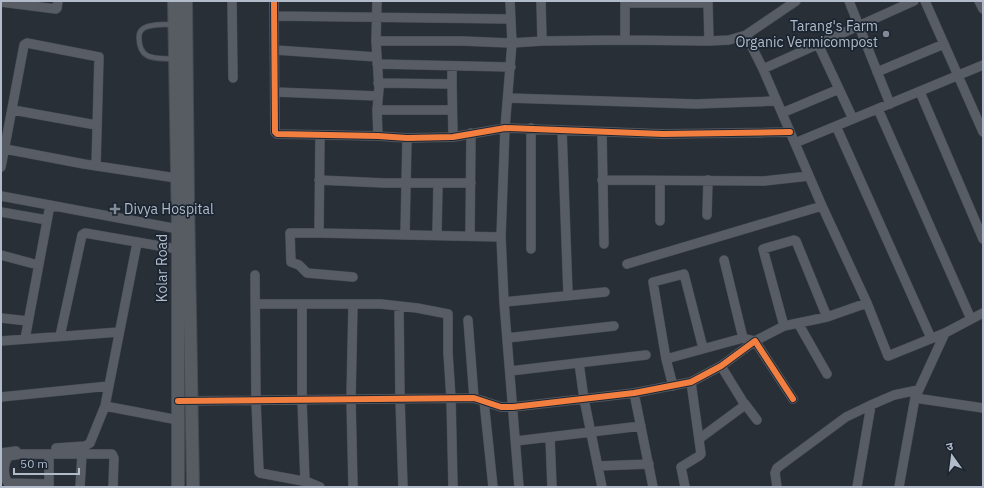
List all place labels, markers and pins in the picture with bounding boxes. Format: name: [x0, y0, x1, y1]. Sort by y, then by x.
place label: Tarang's Farm Organic Vermicompost: [735, 17, 878, 51]
marker: Tarang's Farm Organic Vermicompost: [881, 29, 891, 39]
place label: Divya Hospital: [124, 200, 214, 218]
marker: Divya Hospital: [109, 203, 121, 215]

